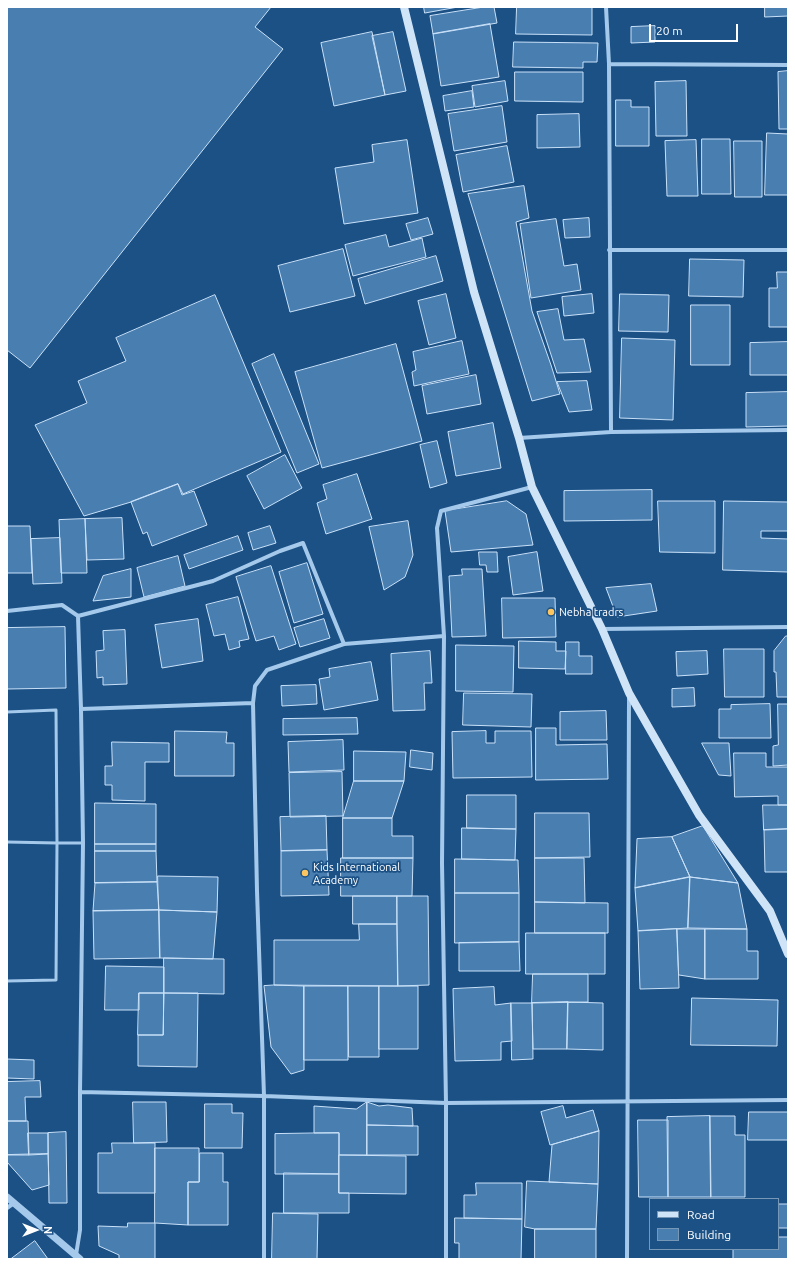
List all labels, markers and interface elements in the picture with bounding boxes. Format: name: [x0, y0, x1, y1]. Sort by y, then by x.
scale bar: [651, 16, 740, 42]
text: 20 m: [656, 24, 683, 37]
place label: Nebha tradrs: [559, 605, 623, 619]
marker: Nebha tradrs: [546, 607, 556, 617]
place label: Kids International Academy: [313, 860, 400, 886]
marker: Kids International Academy: [300, 868, 310, 878]
legend: [649, 1198, 779, 1250]
text: Road: [687, 1208, 715, 1221]
north arrow: [16, 1210, 56, 1250]
text: N: [42, 1226, 54, 1234]
text: Building: [687, 1228, 731, 1241]

